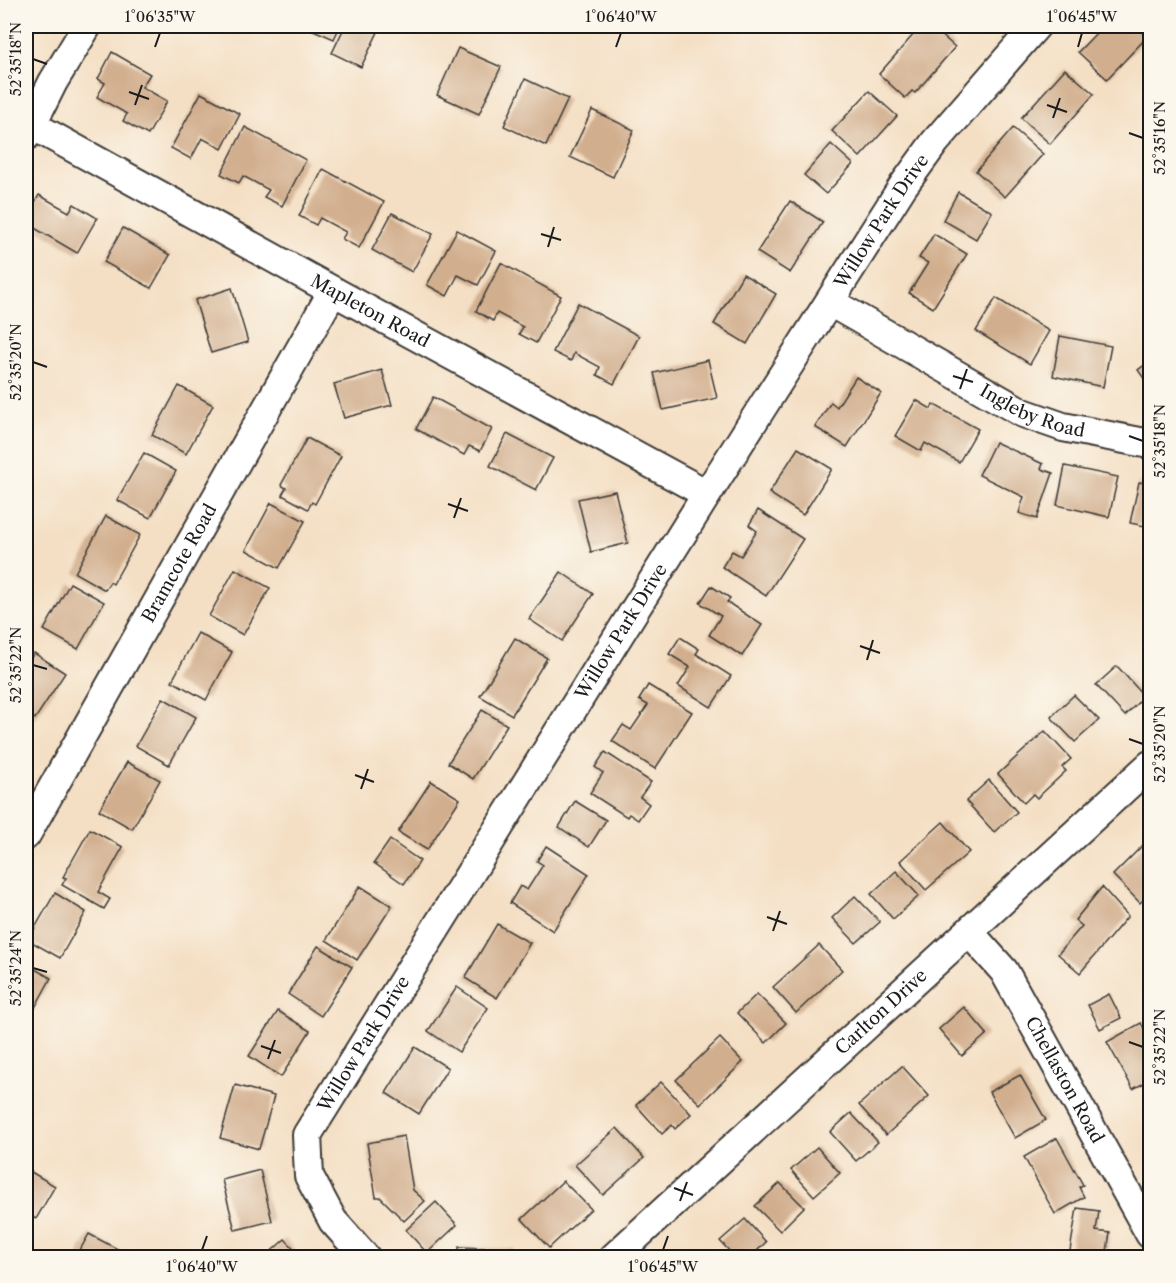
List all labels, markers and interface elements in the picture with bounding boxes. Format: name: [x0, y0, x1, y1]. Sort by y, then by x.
text: 1°06'35"W: [125, 7, 196, 26]
text: 1°06'40"W: [585, 7, 657, 26]
text: 1°06'45"W: [1047, 7, 1118, 26]
text: 52°35'18"N: [6, 22, 25, 96]
text: 52°35'16"N: [1150, 101, 1169, 175]
street label: Willow Park Drive: [829, 150, 933, 293]
street label: Mapleton Road: [307, 270, 433, 352]
text: 52°35'20"N: [6, 323, 25, 401]
street label: Ingleby Road: [976, 380, 1087, 442]
text: 52°35'18"N: [1150, 404, 1169, 478]
street label: Bramcote Road: [137, 500, 222, 626]
street label: Willow Park Drive: [570, 560, 672, 704]
text: 52°35'22"N: [6, 627, 25, 703]
text: 52°35'20"N: [1150, 705, 1169, 783]
text: 52°35'24"N: [6, 930, 25, 1006]
street label: Carlton Drive: [831, 964, 932, 1059]
street label: Willow Park Drive: [313, 972, 414, 1117]
text: 52°35'22"N: [1150, 1009, 1169, 1085]
street label: Chellaston Road: [1021, 1013, 1108, 1147]
text: 1°06'40"W: [166, 1257, 238, 1276]
text: 1°06'45"W: [628, 1257, 699, 1276]

